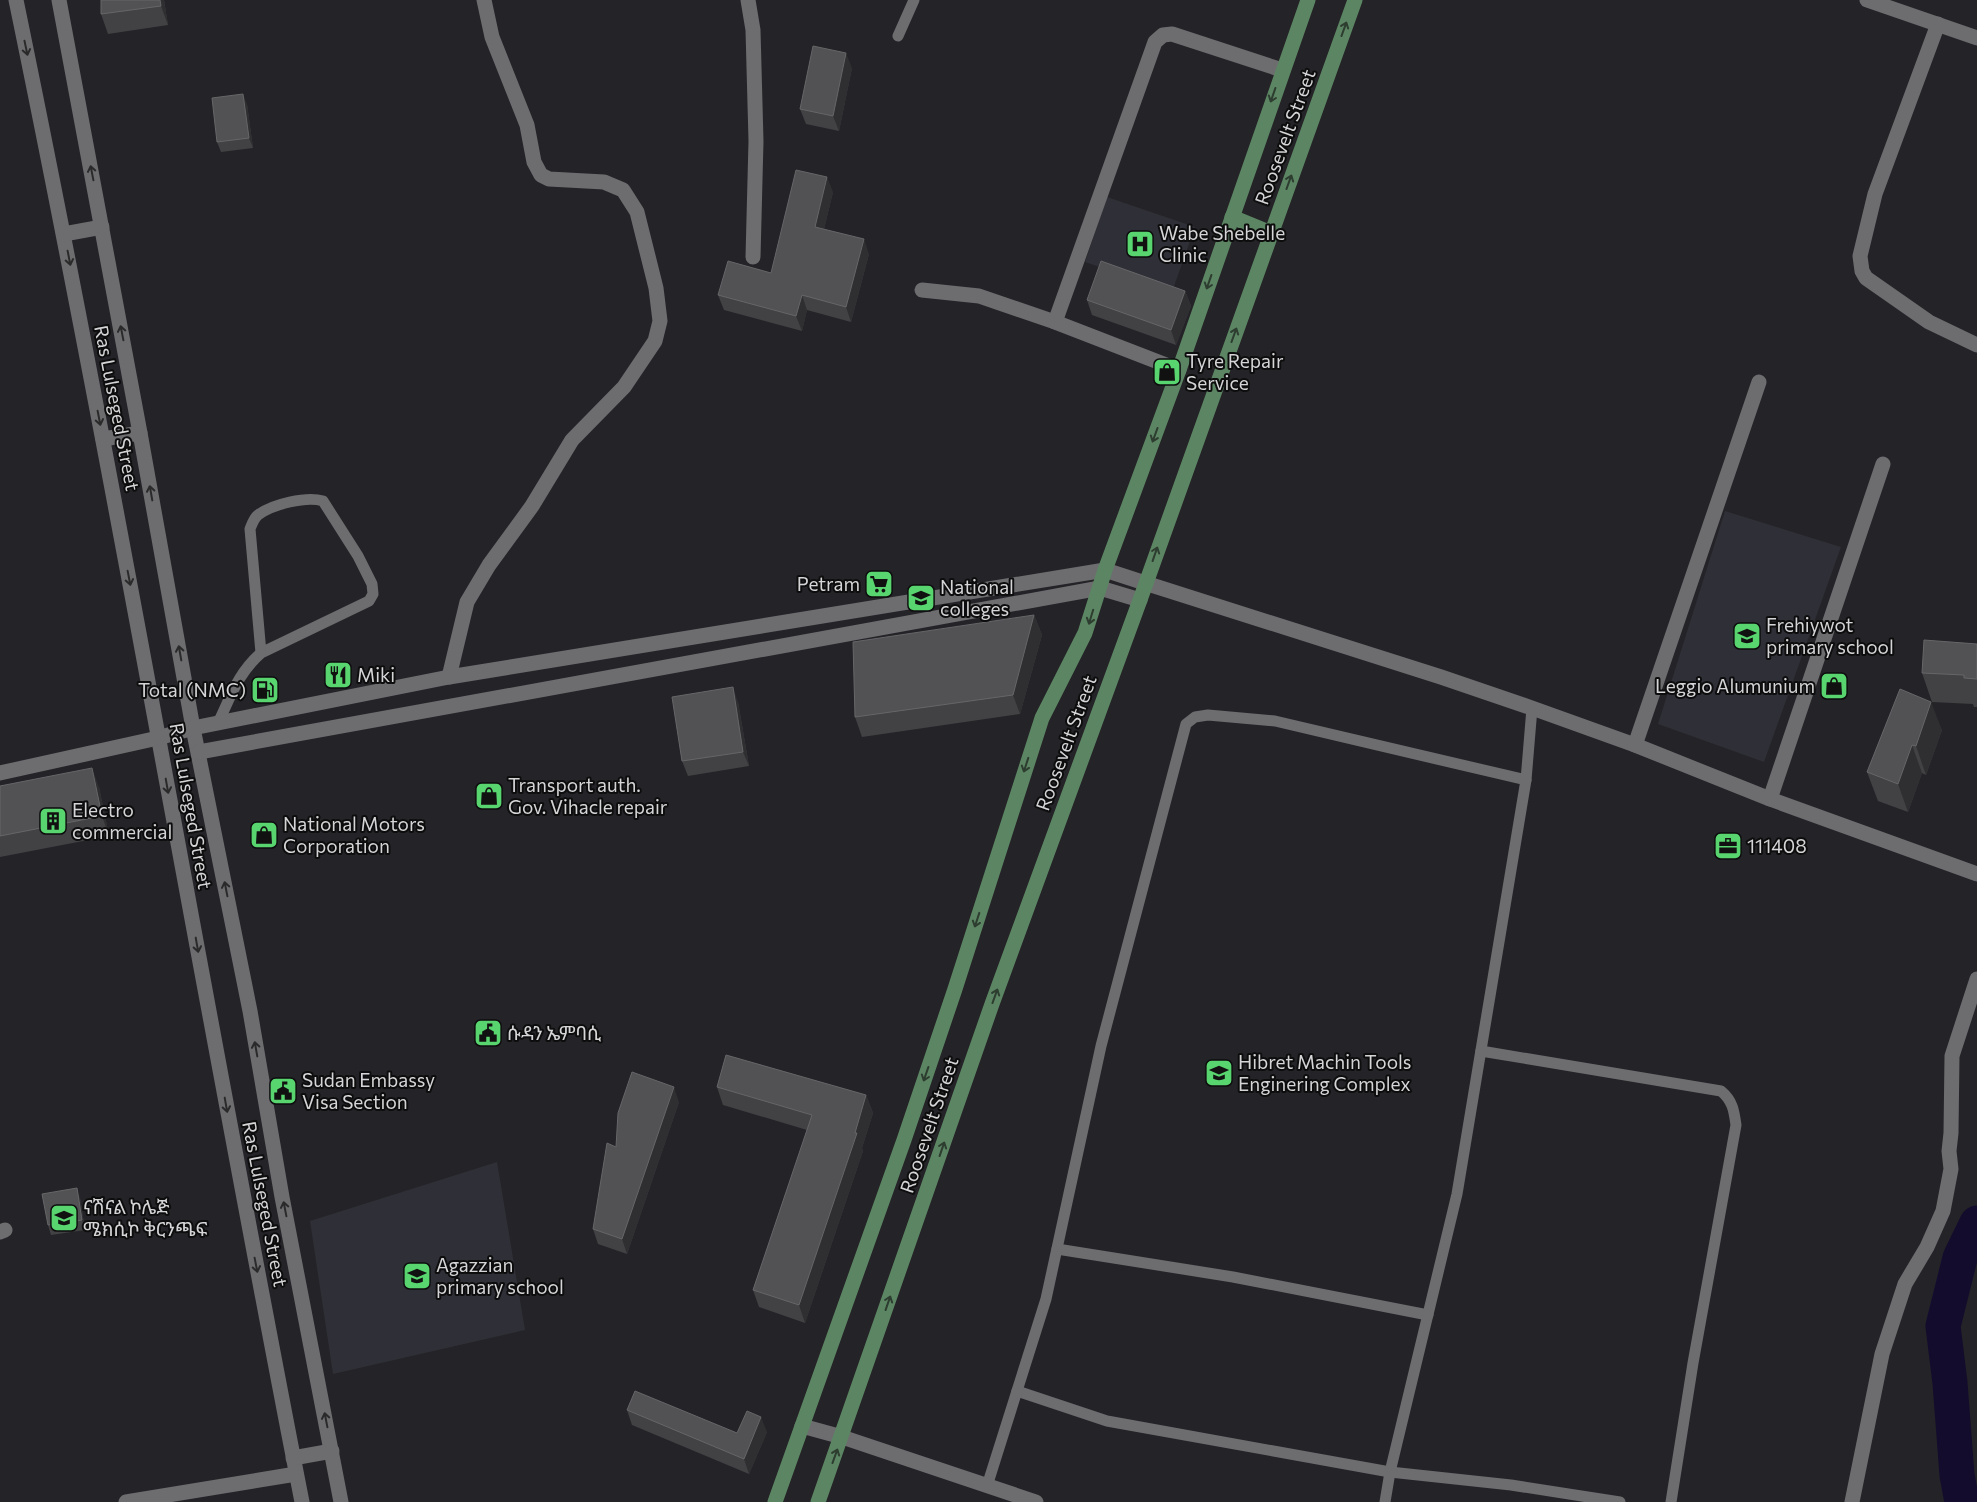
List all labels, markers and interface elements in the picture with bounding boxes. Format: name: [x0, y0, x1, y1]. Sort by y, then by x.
one-way arrow: [1340, 22, 1349, 38]
one-way arrow: [22, 39, 31, 55]
street label: Roosevelt Street: [1249, 66, 1320, 208]
one-way arrow: [1268, 87, 1278, 103]
one-way arrow: [86, 165, 96, 181]
one-way arrow: [1285, 175, 1294, 191]
place label: Wabe Shebelle Clinic: [1159, 221, 1285, 266]
hospital icon: Wabe Shebelle Clinic: [1125, 229, 1155, 259]
one-way arrow: [65, 250, 74, 266]
one-way arrow: [1204, 274, 1213, 289]
street label: Ras Lulseged Street: [90, 323, 145, 493]
one-way arrow: [116, 325, 126, 341]
one-way arrow: [1230, 328, 1239, 343]
place label: Tyre Repair Service: [1186, 349, 1284, 394]
shop icon: Tyre Repair Service: [1152, 357, 1182, 387]
one-way arrow: [94, 410, 104, 426]
one-way arrow: [1150, 427, 1159, 442]
one-way arrow: [146, 485, 156, 501]
one-way arrow: [1151, 546, 1161, 562]
supermarket icon: Petram: [864, 569, 894, 599]
one-way arrow: [124, 570, 134, 586]
place label: Petram: [797, 572, 860, 595]
place label: National colleges: [940, 575, 1014, 620]
school or university icon: National colleges: [906, 583, 936, 613]
one-way arrow: [1085, 608, 1095, 624]
place label: Frehiywot primary school: [1766, 613, 1894, 658]
school or university icon: Frehiywot primary school: [1732, 621, 1762, 651]
one-way arrow: [174, 645, 184, 661]
restaurant icon: Miki: [323, 660, 353, 690]
place label: Miki: [357, 663, 395, 686]
shop icon: Leggio Alumunium: [1819, 671, 1849, 701]
street label: Roosevelt Street: [1030, 672, 1101, 814]
place label: Leggio Alumunium: [1655, 674, 1815, 697]
fuel station icon: Total (NMC): [250, 675, 280, 705]
place label: Total (NMC): [138, 678, 246, 701]
street label: Ras Lulseged Street: [166, 721, 217, 891]
one-way arrow: [1021, 757, 1031, 773]
place label: Transport auth. Gov. Vihacle repair: [508, 773, 668, 818]
one-way arrow: [163, 777, 173, 793]
shop icon: Transport auth. Gov. Vihacle repair: [474, 781, 504, 811]
place label: Electro commercial: [72, 798, 172, 843]
building icon: Electro commercial: [38, 806, 68, 836]
place label: National Motors Corporation: [283, 812, 425, 857]
shop icon: National Motors Corporation: [249, 820, 279, 850]
office icon: 111408: [1713, 831, 1743, 861]
place label: 111408: [1747, 834, 1807, 857]
one-way arrow: [220, 881, 230, 897]
one-way arrow: [972, 912, 981, 927]
one-way arrow: [192, 937, 202, 953]
one-way arrow: [991, 989, 1000, 1004]
public building icon: ሱዳን ኤምባሲ: [473, 1018, 503, 1048]
place label: ሱዳን ኤምባሲ: [507, 1021, 601, 1044]
one-way arrow: [251, 1041, 261, 1057]
place label: Hibret Machin Tools Enginering Complex: [1238, 1050, 1411, 1095]
street label: Roosevelt Street: [894, 1054, 963, 1196]
school or university icon: Hibret Machin Tools Enginering Complex: [1204, 1058, 1234, 1088]
one-way arrow: [921, 1066, 930, 1082]
place label: Sudan Embassy Visa Section: [302, 1068, 435, 1113]
public building icon: Sudan Embassy Visa Section: [268, 1076, 298, 1106]
one-way arrow: [221, 1097, 231, 1113]
street label: Ras Lulseged Street: [238, 1119, 293, 1289]
one-way arrow: [938, 1142, 947, 1157]
place label: ናሽናል ኮሌጅ ሜክሲኮ ቅርንጫፍ: [83, 1195, 208, 1240]
one-way arrow: [279, 1201, 289, 1217]
school or university icon: ናሽናል ኮሌጅ ሜክሲኮ ቅርንጫፍ: [49, 1203, 79, 1233]
place label: Agazzian primary school: [436, 1253, 564, 1298]
one-way arrow: [251, 1257, 261, 1273]
school or university icon: Agazzian primary school: [402, 1261, 432, 1291]
one-way arrow: [884, 1295, 893, 1311]
one-way arrow: [320, 1412, 330, 1428]
one-way arrow: [831, 1449, 840, 1464]

